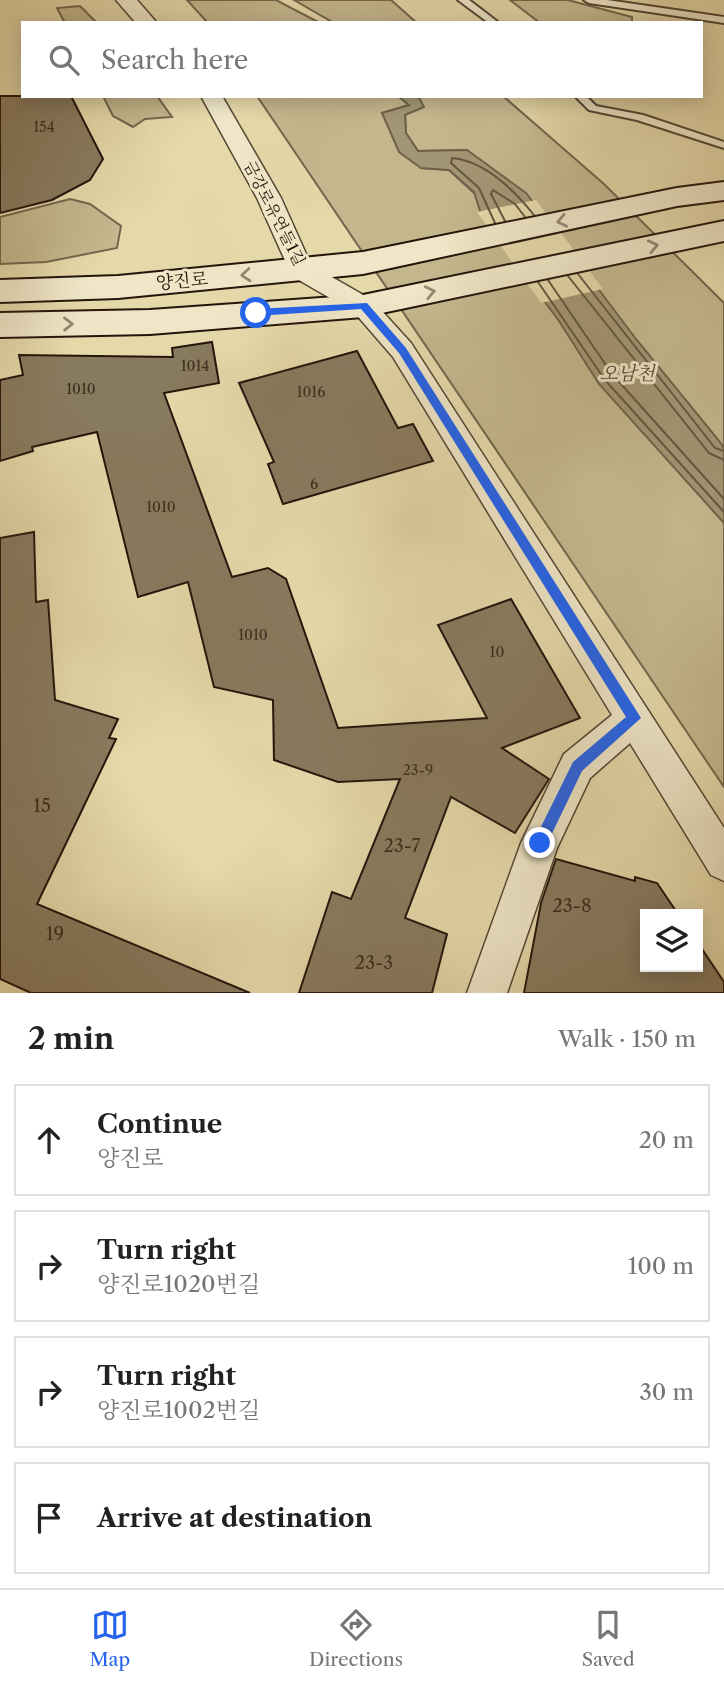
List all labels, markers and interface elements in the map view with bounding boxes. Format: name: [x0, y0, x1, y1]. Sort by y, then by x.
search box: [21, 21, 703, 98]
icon: search: [45, 41, 83, 79]
text: Search here: [101, 44, 248, 76]
house number: 154: [33, 118, 55, 136]
street label: 금강로유연들1길: [240, 157, 310, 269]
one-way arrow: [556, 213, 568, 228]
one-way arrow: [647, 240, 659, 255]
one-way arrow: [241, 267, 252, 282]
street label: 양진로: [155, 268, 209, 294]
one-way arrow: [424, 285, 436, 300]
route start: [240, 297, 271, 328]
one-way arrow: [63, 316, 74, 332]
house number: 1014: [181, 357, 209, 375]
water label: 오남천: [599, 362, 656, 385]
house number: 1010: [66, 380, 96, 398]
house number: 1016: [297, 383, 325, 401]
house number: 6: [310, 475, 318, 493]
house number: 1010: [146, 498, 176, 516]
house number: 1010: [238, 626, 268, 644]
house number: 10: [490, 643, 504, 661]
house number: 23-9: [403, 761, 433, 779]
house number: 15: [33, 795, 51, 817]
route end: [524, 827, 555, 858]
house number: 23-7: [384, 835, 421, 857]
house number: 23-8: [552, 895, 592, 917]
map controls: [640, 909, 703, 972]
button: layers: [640, 909, 703, 972]
house number: 19: [46, 923, 64, 945]
house number: 23-3: [355, 952, 393, 974]
text: 2 min: [28, 1020, 114, 1057]
text: Walk · 150 m: [558, 1025, 696, 1053]
text: Continue: [97, 1108, 222, 1140]
icon: ahead: [30, 1121, 68, 1159]
text: 20 m: [639, 1126, 694, 1154]
text: 양진로: [97, 1144, 164, 1172]
text: Turn right: [97, 1234, 236, 1266]
icon: right: [30, 1247, 68, 1285]
text: 100 m: [628, 1252, 694, 1280]
text: 양진로1020번길: [97, 1270, 260, 1298]
text: Turn right: [97, 1360, 236, 1392]
icon: right: [30, 1373, 68, 1411]
text: 30 m: [639, 1378, 694, 1406]
text: 양진로1002번길: [97, 1396, 260, 1424]
icon: arrive: [30, 1499, 68, 1537]
text: Arrive at destination: [97, 1502, 372, 1534]
tab: Map: [89, 1606, 130, 1671]
tab: Directions: [309, 1606, 403, 1671]
tab: Saved: [582, 1606, 635, 1671]

